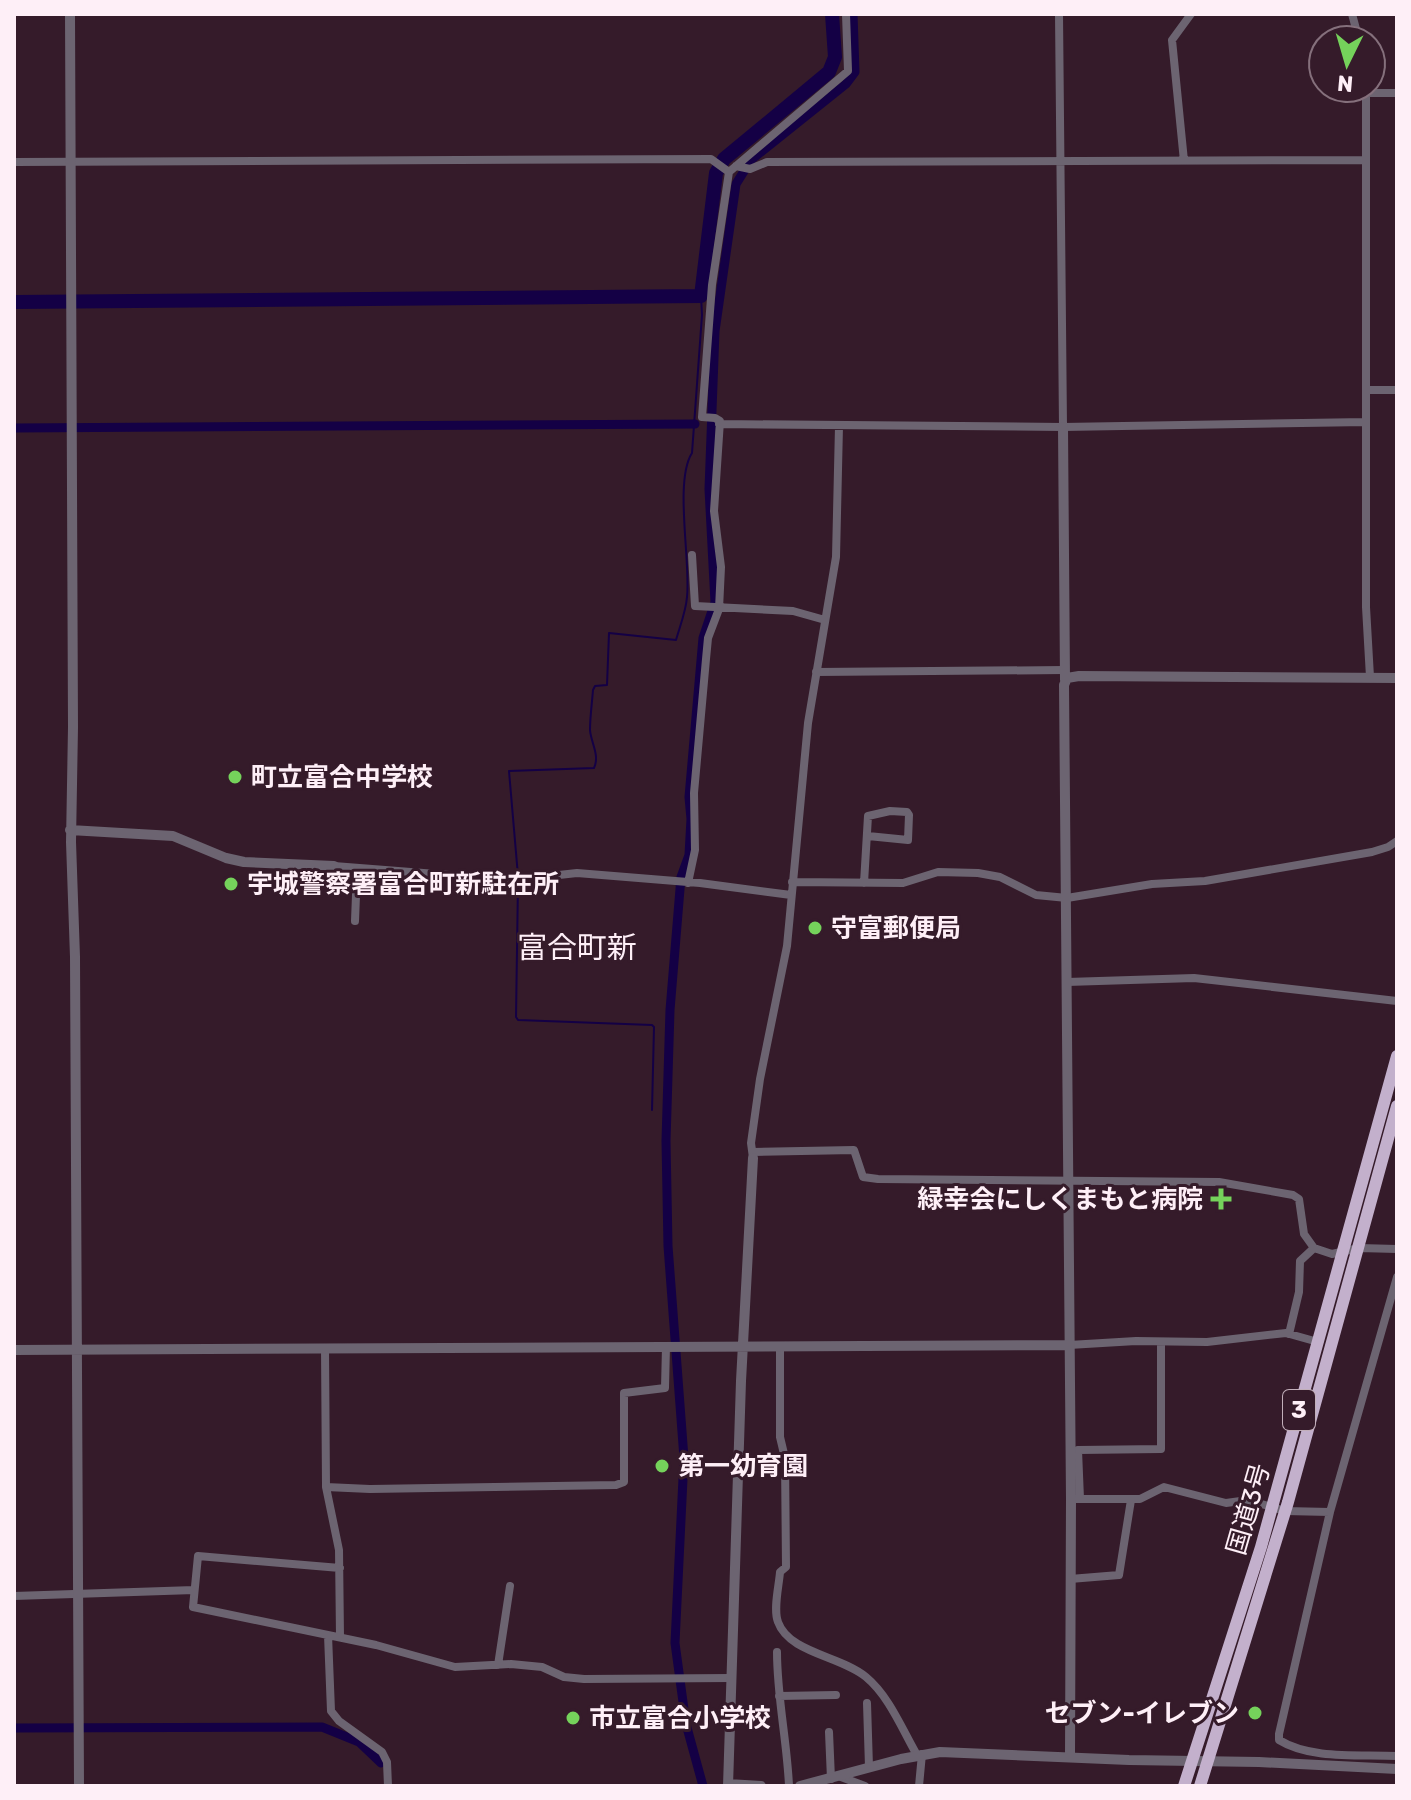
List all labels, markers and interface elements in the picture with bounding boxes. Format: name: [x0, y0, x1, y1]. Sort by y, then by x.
north arrow: [1307, 24, 1387, 104]
text: N: [1336, 69, 1354, 98]
place label: 町立富合中学校: [251, 762, 433, 793]
marker: 町立富合中学校: [226, 768, 244, 786]
place label: 宇城警察署富合町新駐在所: [247, 869, 559, 900]
marker: 宇城警察署富合町新駐在所: [222, 875, 240, 893]
place label: 守富郵便局: [831, 913, 961, 944]
marker: 守富郵便局: [806, 919, 824, 937]
district label: 富合町新: [517, 930, 637, 966]
place label: 緑幸会にしくまもと病院: [918, 1184, 1203, 1215]
marker: 緑幸会にしくまもと病院: [1210, 1188, 1232, 1210]
road number: 3: [1283, 1390, 1315, 1430]
place label: 第一幼育園: [678, 1451, 808, 1482]
marker: 第一幼育園: [653, 1457, 671, 1475]
street label: 国道3号: [1221, 1460, 1276, 1558]
place label: セブン-イレブン: [1045, 1698, 1239, 1729]
place label: 市立富合小学校: [589, 1703, 771, 1734]
marker: セブン-イレブン: [1246, 1704, 1264, 1722]
marker: 市立富合小学校: [564, 1709, 582, 1727]

